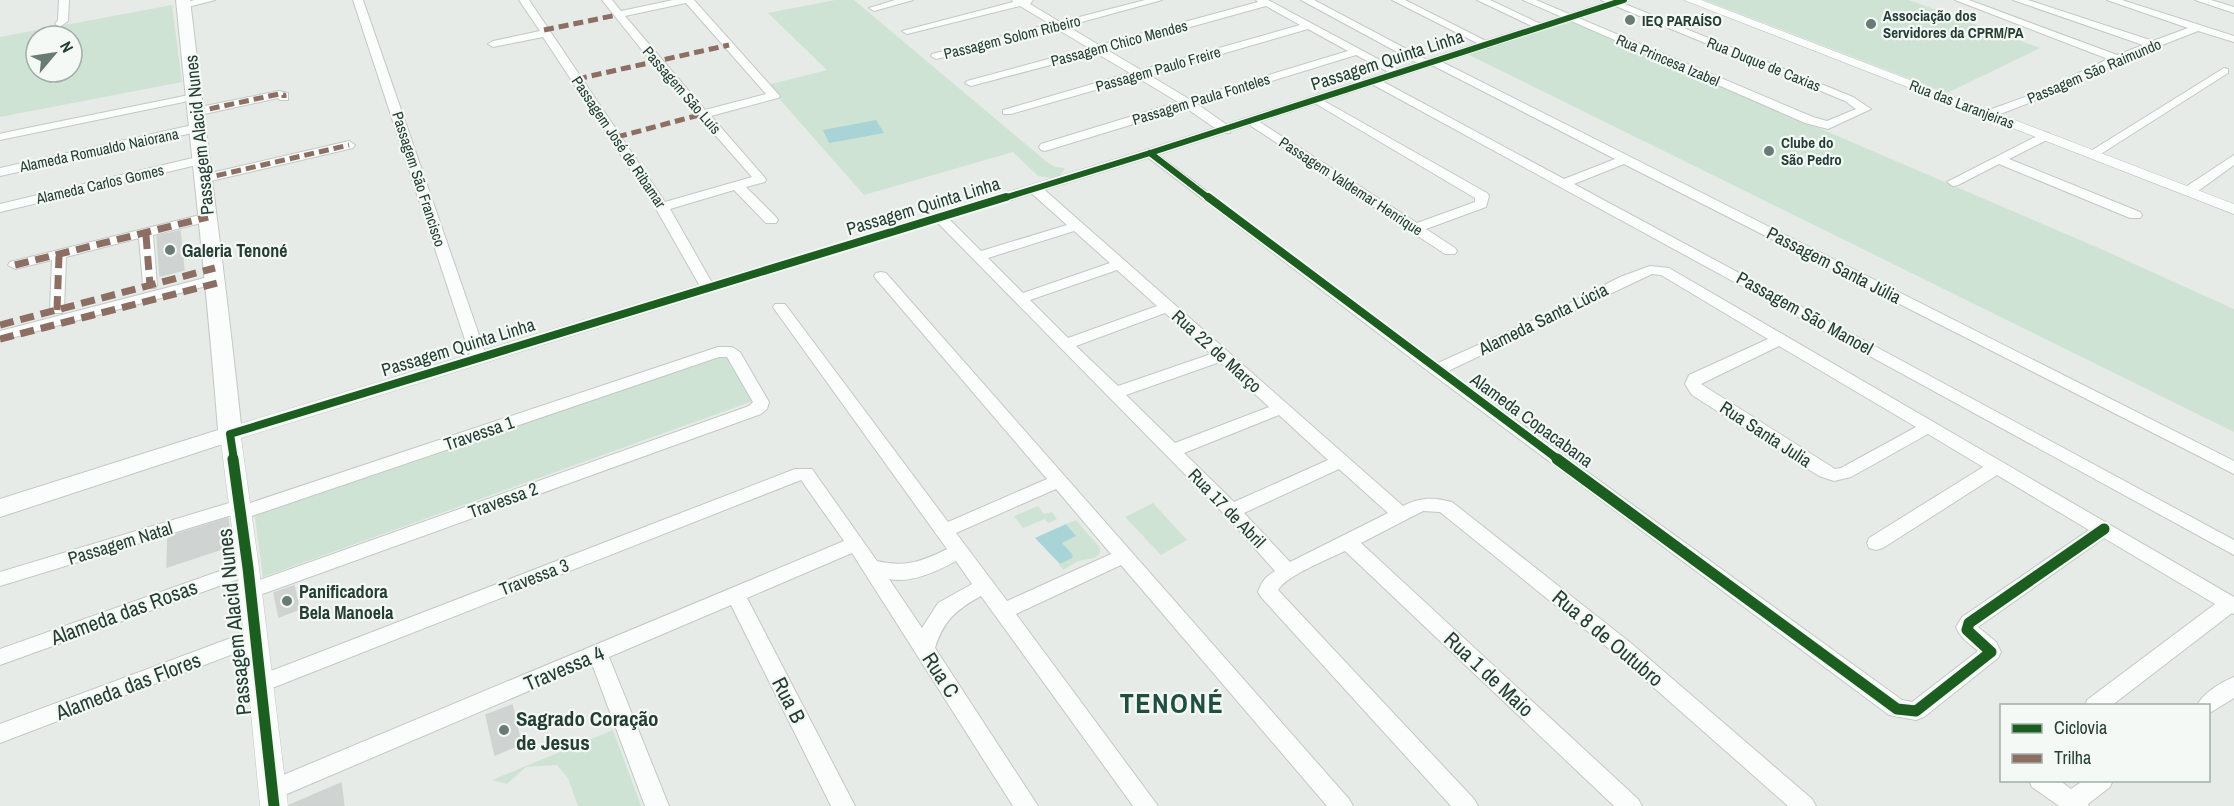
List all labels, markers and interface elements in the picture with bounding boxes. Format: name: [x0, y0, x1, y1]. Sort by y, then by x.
place label: Associação dos Servidores da CPRM/PA: [1883, 5, 2024, 43]
street label: Passagem Solom Ribeiro: [941, 10, 1083, 64]
place label: IEQ PARAÍSO: [1642, 10, 1722, 31]
marker: IEQ PARAÍSO: [1623, 13, 1637, 27]
street label: Passagem Chico Mendes: [1048, 15, 1190, 71]
marker: Associação dos Servidores da CPRM/PA: [1864, 17, 1878, 31]
north arrow: [24, 24, 84, 84]
street label: Passagem Quinta Linha: [1307, 24, 1467, 96]
street label: Rua Princesa Izabel: [1613, 29, 1723, 91]
street label: Rua Duque de Caxias: [1704, 32, 1824, 96]
street label: Passagem São Raimundo: [2024, 33, 2164, 109]
text: N: [55, 37, 79, 56]
street label: Passagem Paulo Freire: [1093, 41, 1223, 97]
street label: Passagem São Luís: [638, 42, 726, 138]
street label: Passagem Alacid Nunes: [178, 54, 220, 216]
street label: Passagem Paula Fonteles: [1130, 68, 1272, 130]
street label: Passagem José de Ribamar: [567, 72, 671, 212]
street label: Rua das Laranjeiras: [1907, 74, 2017, 134]
street label: Passagem São Francisco: [387, 109, 451, 249]
street label: Alameda Romualdo Naiorana: [17, 123, 181, 177]
street label: Passagem Valdemar Henrique: [1275, 132, 1427, 240]
place label: Clube do São Pedro: [1781, 132, 1842, 170]
marker: Clube do São Pedro: [1762, 144, 1776, 158]
street label: Alameda Carlos Gomes: [33, 159, 166, 209]
street label: Passagem Quinta Linha: [843, 171, 1003, 241]
street label: Passagem Santa Júlia: [1763, 220, 1905, 310]
place label: Galeria Tenoné: [182, 238, 288, 263]
marker: Galeria Tenoné: [163, 243, 177, 257]
street label: Passagem São Manoel: [1732, 265, 1878, 361]
street label: Alameda Santa Lúcia: [1473, 277, 1612, 362]
street label: Rua 22 de Março: [1167, 304, 1267, 398]
street label: Passagem Quinta Linha: [378, 312, 538, 382]
street label: Alameda Copacabana: [1465, 366, 1598, 473]
street label: Rua Santa Julia: [1715, 395, 1817, 473]
street label: Travessa 1: [441, 409, 518, 457]
street label: Rua 17 de Abril: [1183, 463, 1271, 553]
street label: Travessa 2: [465, 476, 541, 524]
street label: Passagem Natal: [65, 515, 175, 571]
street label: Passagem Alacid Nunes: [210, 527, 258, 717]
street label: Travessa 3: [496, 552, 572, 602]
street label: Alameda das Rosas: [46, 572, 201, 652]
place label: Panificadora Bela Manoela: [299, 579, 394, 625]
street label: Rua 8 de Outubro: [1546, 583, 1670, 693]
marker: Panificadora Bela Manoela: [280, 594, 294, 608]
street label: Rua 1 de Maio: [1438, 625, 1540, 723]
street label: Travessa 4: [519, 638, 609, 698]
street label: Alameda das Flores: [50, 645, 205, 727]
street label: Rua C: [916, 647, 966, 703]
street label: Rua B: [765, 672, 813, 728]
district label: TENONÉ: [1120, 684, 1224, 722]
place label: Sagrado Coração de Jesus: [516, 704, 659, 757]
legend: [2000, 704, 2210, 782]
text: Ciclovia: [2054, 715, 2107, 740]
marker: Sagrado Coração de Jesus: [497, 723, 511, 737]
text: Trilha: [2054, 745, 2091, 770]

